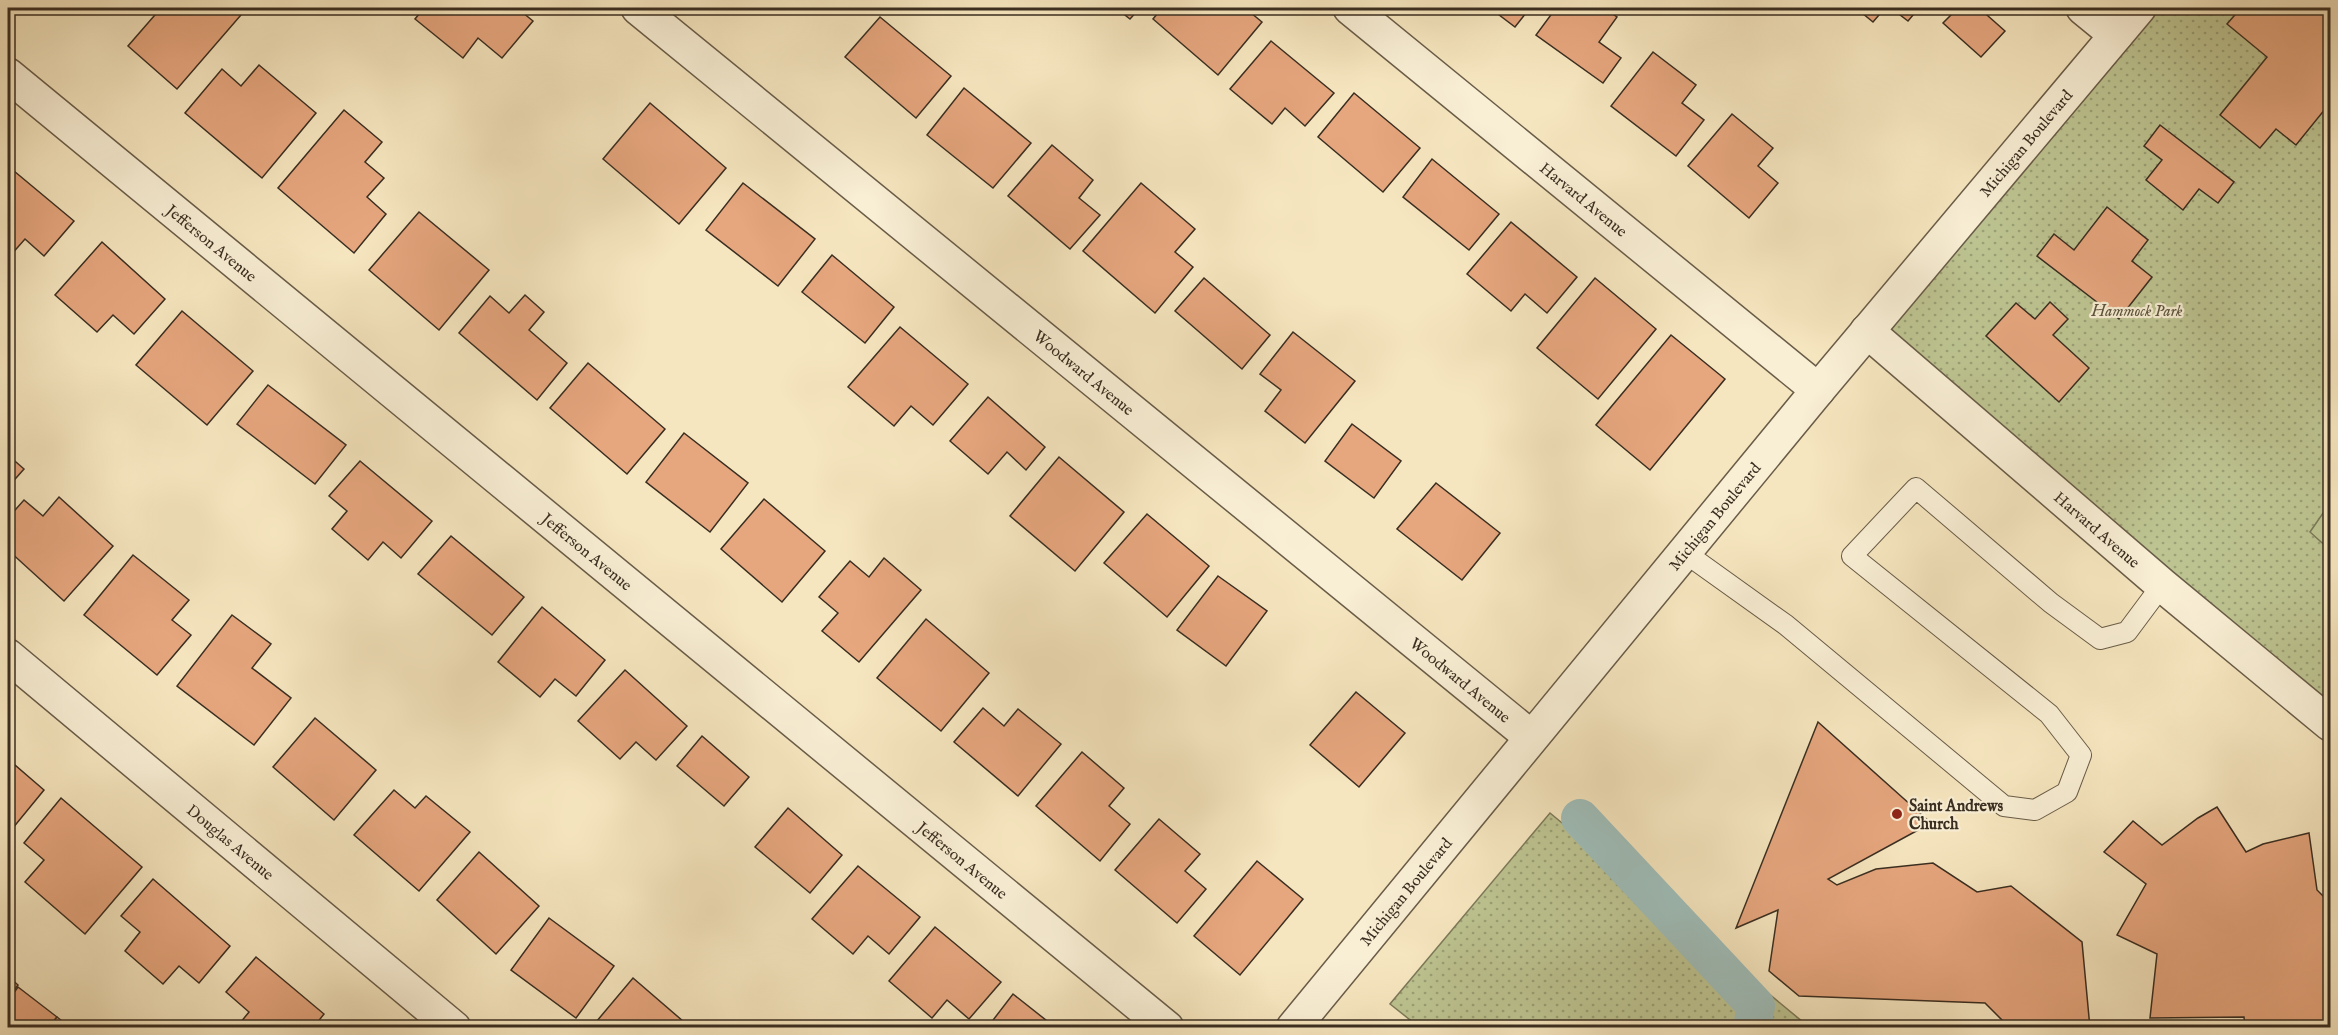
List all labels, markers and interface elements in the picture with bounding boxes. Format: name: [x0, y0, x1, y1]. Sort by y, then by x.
street label: Michigan Boulevard: [1976, 86, 2078, 202]
street label: Harvard Avenue: [1535, 159, 1631, 242]
street label: Jefferson Avenue: [160, 200, 260, 287]
park label: Hammock Park: [2091, 302, 2183, 322]
street label: Woodward Avenue: [1028, 327, 1137, 421]
street label: Michigan Boulevard: [1666, 459, 1766, 575]
street label: Harvard Avenue: [2049, 488, 2143, 573]
street label: Jefferson Avenue: [535, 509, 635, 596]
street label: Woodward Avenue: [1405, 634, 1514, 728]
place label: Saint Andrews Church: [1909, 797, 2003, 835]
street label: Douglas Avenue: [182, 801, 277, 885]
marker: Saint Andrews Church: [1890, 807, 1904, 821]
street label: Jefferson Avenue: [911, 817, 1011, 905]
street label: Michigan Boulevard: [1357, 834, 1458, 951]

